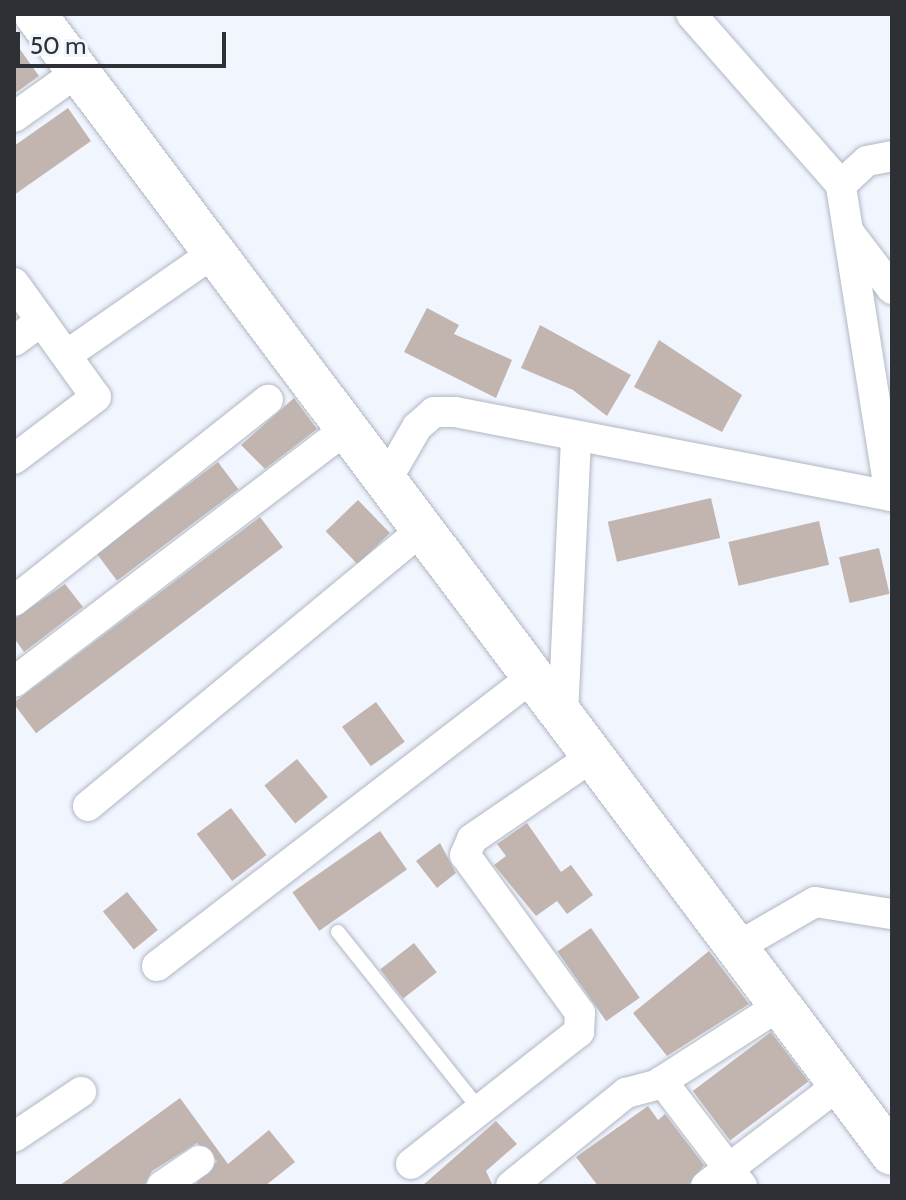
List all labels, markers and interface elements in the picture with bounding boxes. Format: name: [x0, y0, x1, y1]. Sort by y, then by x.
scale bar: [20, 16, 230, 66]
text: 50 m: [30, 31, 86, 60]

